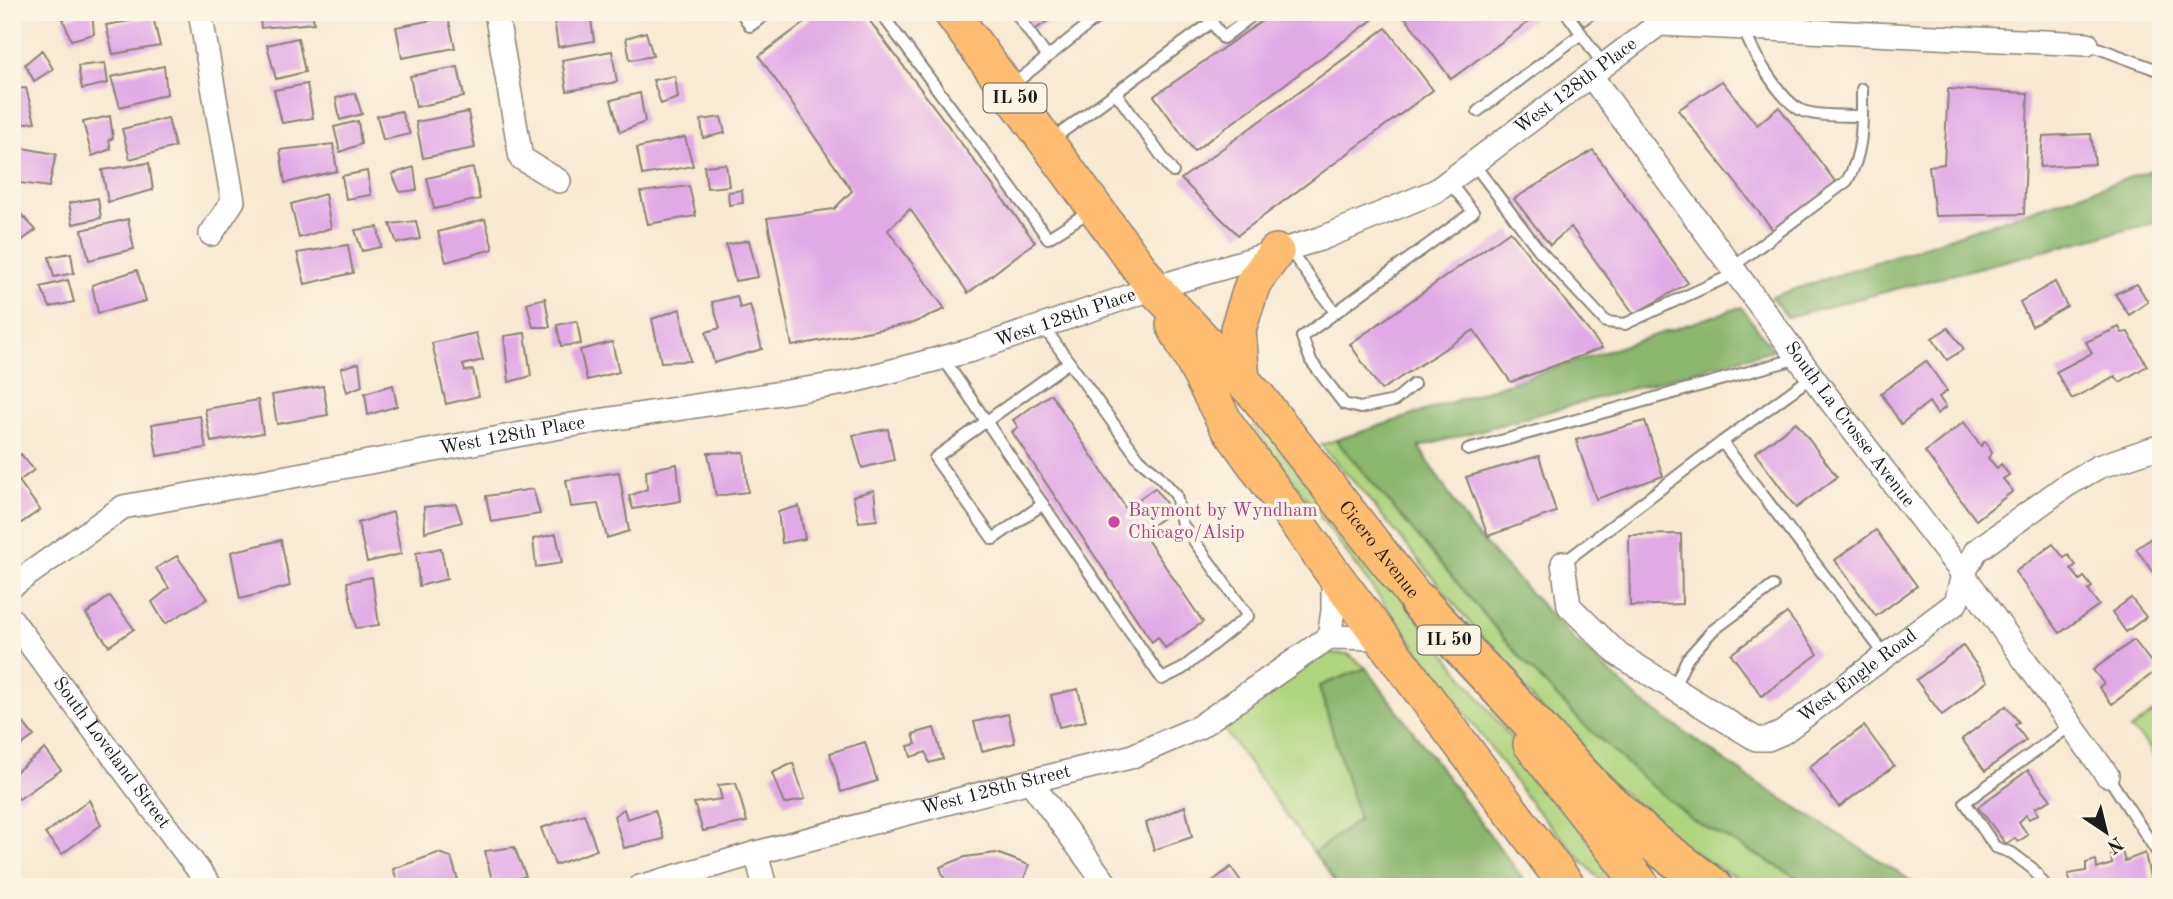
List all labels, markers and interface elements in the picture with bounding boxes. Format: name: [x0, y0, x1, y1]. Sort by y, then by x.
street label: West 128th Place: [1511, 34, 1641, 138]
road number: IL 50: [984, 84, 1046, 113]
street label: West 128th Place: [993, 285, 1138, 351]
street label: South La Crosse Avenue: [1781, 338, 1918, 511]
street label: West 128th Place: [438, 413, 586, 458]
street label: Cicero Avenue: [1334, 498, 1422, 602]
place label: Baymont by Wyndham Chicago/Alsip: [1128, 502, 1317, 543]
marker: Baymont by Wyndham Chicago/Alsip: [1106, 514, 1122, 530]
road number: IL 50: [1418, 626, 1480, 654]
street label: West Engle Road: [1795, 626, 1921, 727]
street label: South Loveland Street: [49, 674, 174, 832]
street label: West 128th Street: [919, 762, 1073, 819]
north arrow: [2072, 797, 2142, 867]
text: N: [2103, 832, 2126, 856]

